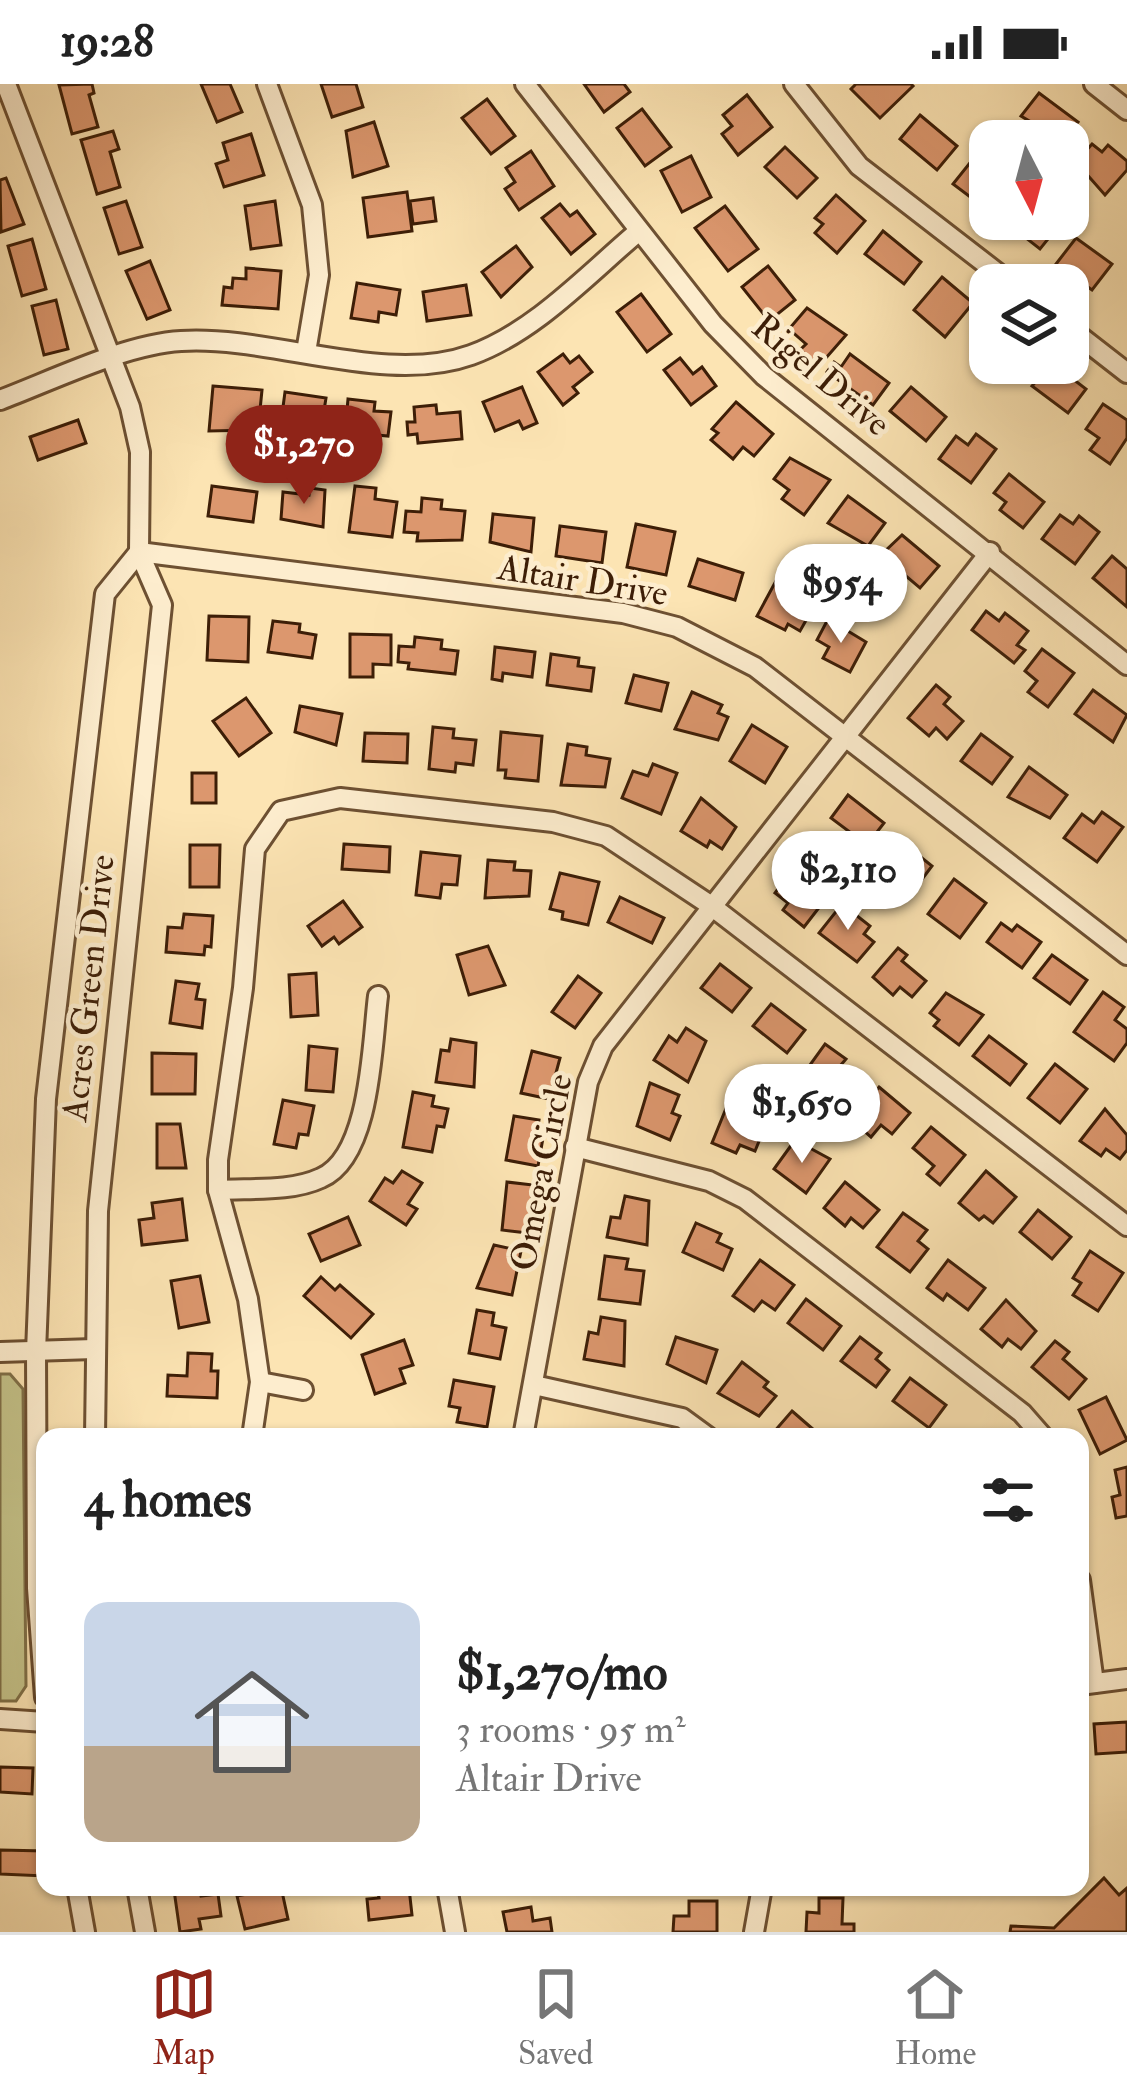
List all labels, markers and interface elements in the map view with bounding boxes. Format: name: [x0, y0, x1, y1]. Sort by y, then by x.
text: 19:28: [60, 14, 154, 70]
north arrow: [969, 120, 1089, 240]
map controls: [969, 120, 1089, 384]
button: layers: [969, 264, 1089, 384]
street label: Rigel Drive: [742, 304, 900, 446]
pin: $1,270: [206, 405, 402, 507]
text: $1,270: [253, 419, 355, 468]
pin: $954: [770, 544, 912, 646]
street label: Altair Drive: [494, 545, 671, 616]
text: $954: [801, 558, 881, 607]
pin: $2,110: [750, 831, 946, 933]
text: $2,110: [799, 845, 897, 894]
street label: Acres Green Drive: [52, 853, 125, 1125]
pin: $1,650: [704, 1064, 900, 1166]
street label: Omega Circle: [500, 1070, 583, 1275]
text: $1,650: [751, 1078, 853, 1127]
icon: filters: [975, 1467, 1041, 1533]
text: 4 homes: [84, 1468, 252, 1532]
text: $1,270/mo: [456, 1641, 667, 1705]
icon: home: [180, 1650, 324, 1794]
text: 3 rooms · 95 m²: [456, 1705, 685, 1754]
text: Altair Drive: [456, 1754, 642, 1803]
tab: Map: [151, 1961, 217, 2074]
tab: Saved: [518, 1961, 593, 2074]
tab: Home: [895, 1961, 976, 2074]

